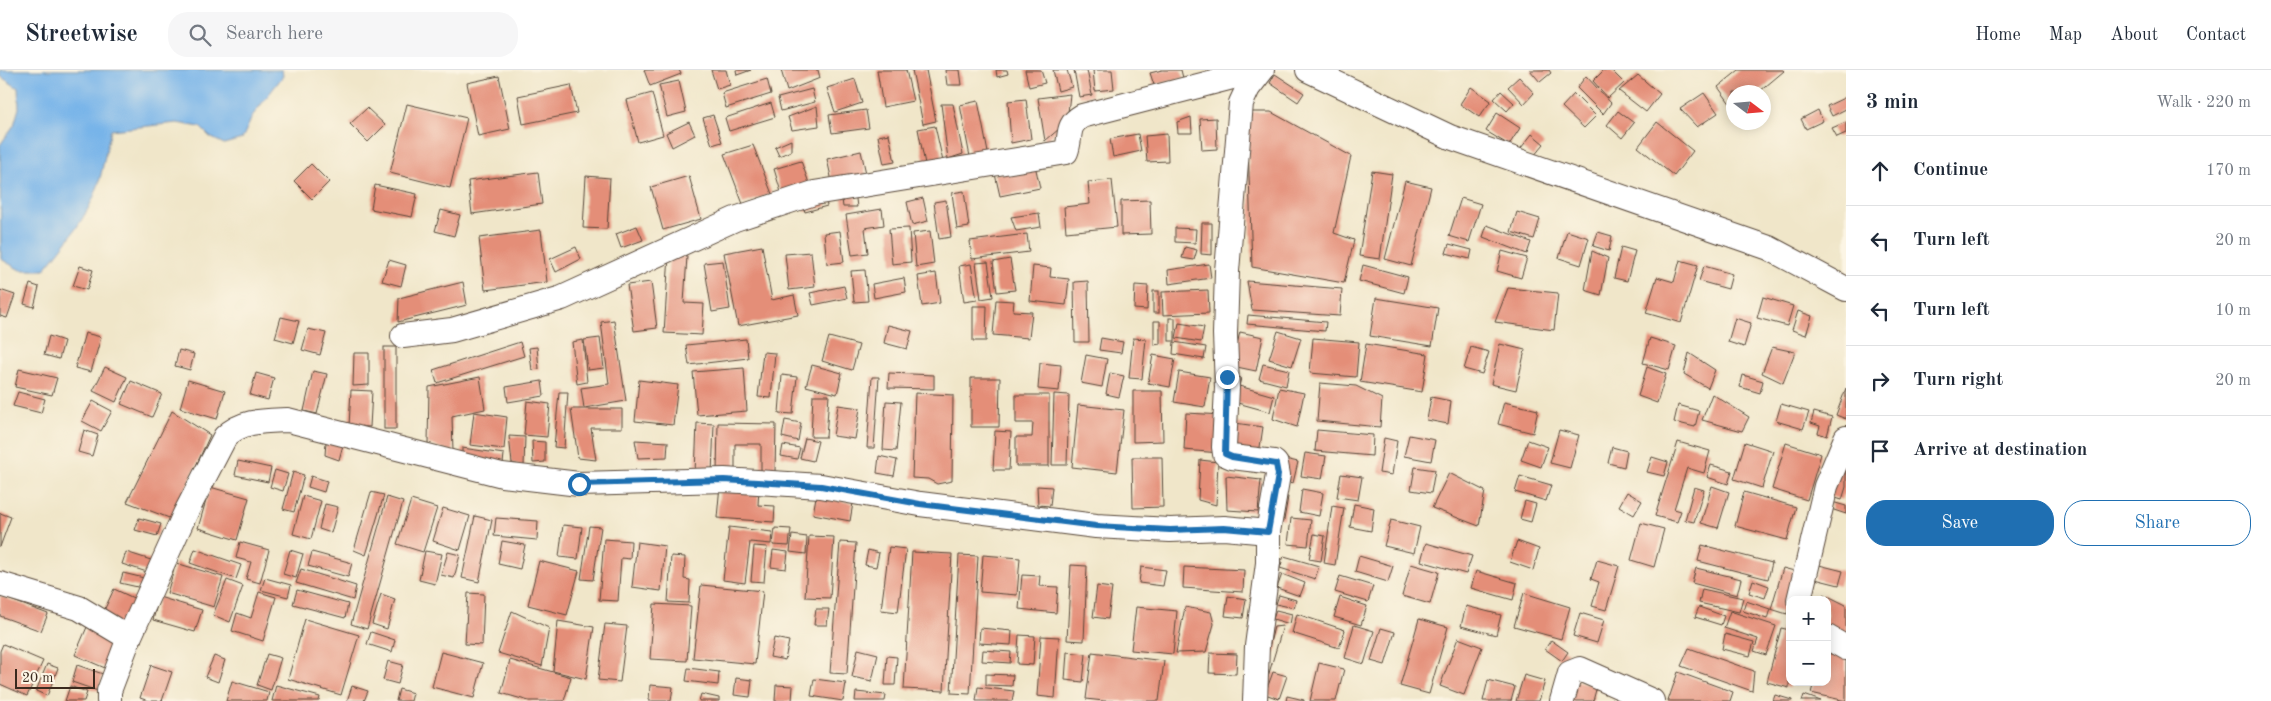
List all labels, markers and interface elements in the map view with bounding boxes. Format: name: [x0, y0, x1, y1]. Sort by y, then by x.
search box: [168, 12, 518, 57]
icon: search: [186, 21, 214, 49]
text: Streetwise: [25, 23, 138, 47]
text: Search here: [226, 25, 323, 44]
text: Home: [1975, 26, 2021, 44]
text: Map: [2049, 26, 2082, 44]
text: About: [2110, 26, 2158, 44]
text: Contact: [2186, 26, 2246, 44]
north arrow: [1726, 85, 1771, 130]
text: 3 min: [1866, 92, 1919, 113]
text: Walk · 220 m: [2156, 95, 2251, 111]
icon: ahead: [1866, 157, 1894, 185]
text: Continue: [1913, 161, 1988, 180]
text: 170 m: [2206, 163, 2251, 179]
icon: left: [1866, 227, 1894, 255]
text: Turn left: [1913, 231, 1990, 250]
text: 20 m: [2215, 233, 2251, 249]
icon: left: [1866, 297, 1894, 325]
text: Turn left: [1913, 301, 1990, 320]
text: 10 m: [2215, 303, 2251, 319]
route end: [1216, 366, 1239, 389]
icon: right: [1866, 367, 1894, 395]
text: Turn right: [1913, 371, 2003, 390]
text: 20 m: [2215, 373, 2251, 389]
icon: arrive: [1866, 437, 1894, 465]
text: Arrive at destination: [1913, 441, 2087, 460]
route start: [568, 473, 591, 496]
button: Save: [1866, 500, 2054, 546]
button: Share: [2064, 500, 2251, 546]
map controls: [1786, 596, 1831, 686]
button: +: [1786, 596, 1831, 641]
button: −: [1786, 641, 1831, 686]
scale bar: [15, 666, 95, 689]
text: 20 m: [22, 671, 53, 685]

